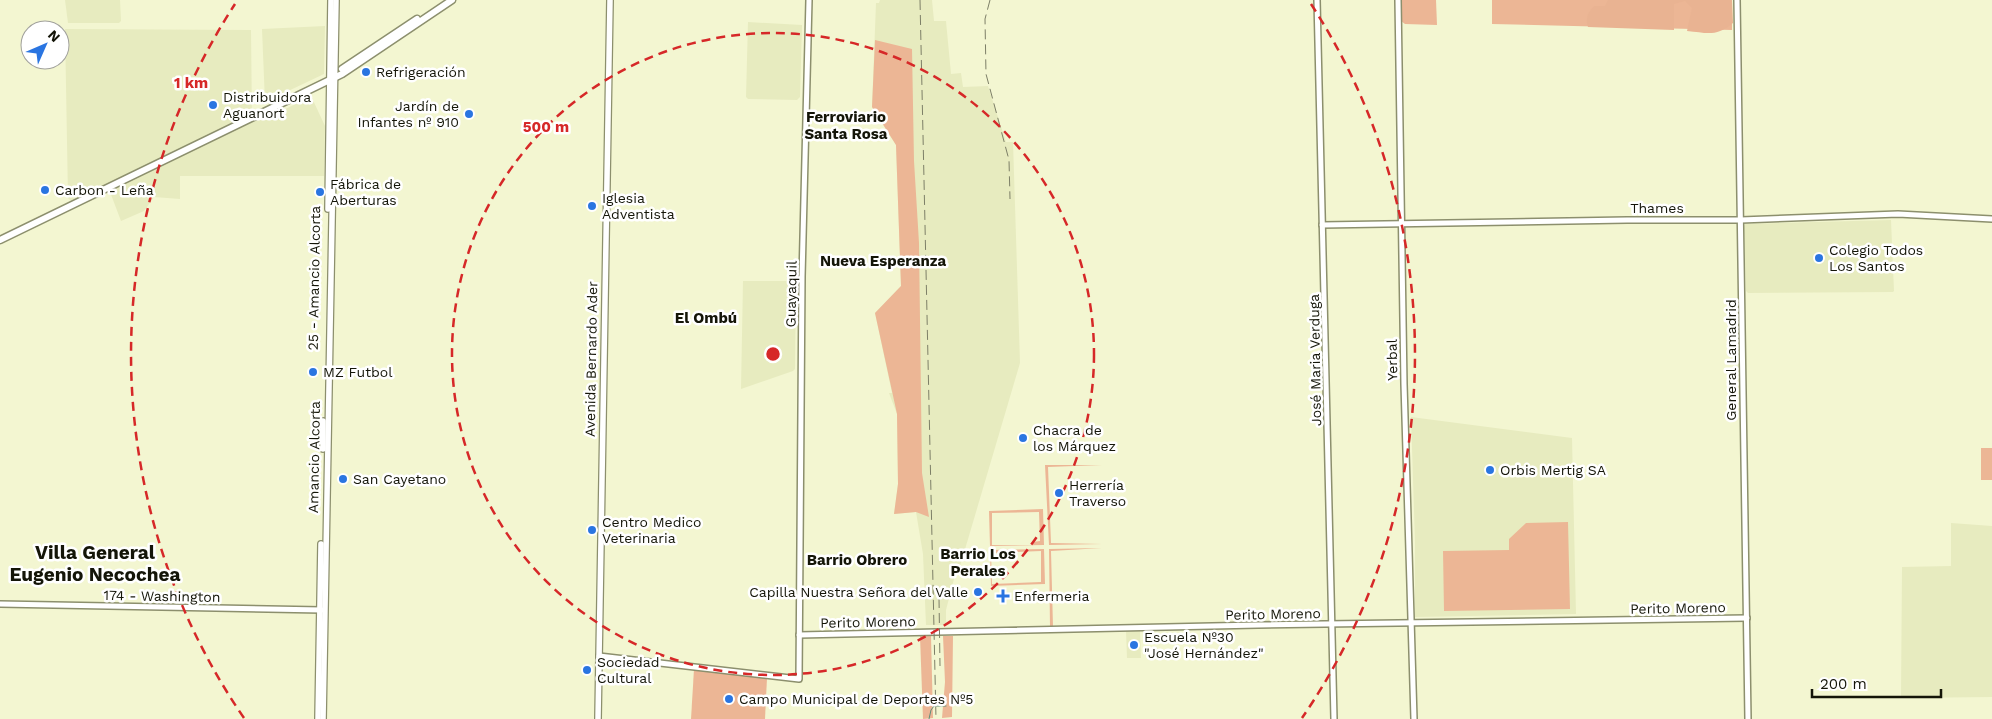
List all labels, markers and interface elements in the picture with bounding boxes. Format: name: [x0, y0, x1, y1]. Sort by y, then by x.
north arrow: [20, 20, 70, 70]
text: N: [45, 26, 64, 45]
place label: Refrigeración: [376, 64, 466, 80]
marker: Refrigeración: [360, 66, 372, 78]
text: 1 km: [174, 74, 208, 92]
place label: Distribuidora Aguanort: [223, 89, 311, 121]
place label: Jardín de Infantes nº 910: [357, 98, 459, 130]
marker: Distribuidora Aguanort: [207, 99, 219, 111]
marker: Jardín de Infantes nº 910: [463, 108, 475, 120]
district label: Ferroviario Santa Rosa: [805, 108, 888, 143]
text: 500 m: [523, 118, 569, 136]
place label: Fábrica de Aberturas: [330, 176, 401, 208]
place label: Carbon - Leña: [55, 182, 154, 198]
marker: Carbon - Leña: [39, 184, 51, 196]
marker: Fábrica de Aberturas: [314, 186, 326, 198]
place label: Iglesia Adventista: [602, 190, 675, 222]
marker: Iglesia Adventista: [586, 200, 598, 212]
street label: Thames: [1630, 200, 1684, 216]
street label: 25 - Amancio Alcorta: [305, 205, 323, 350]
place label: Colegio Todos Los Santos: [1829, 242, 1923, 274]
district label: Nueva Esperanza: [820, 252, 946, 270]
marker: Colegio Todos Los Santos: [1813, 252, 1825, 264]
street label: Guayaquil: [782, 260, 800, 327]
street label: Avenida Bernardo Ader: [582, 281, 600, 437]
street label: José Maria Verduga: [1306, 294, 1324, 426]
street label: General Lamadrid: [1723, 299, 1739, 421]
district label: El Ombú: [675, 309, 737, 327]
street label: Yerbal: [1384, 338, 1400, 381]
centre of rings: [764, 345, 782, 363]
place label: MZ Futbol: [323, 364, 393, 380]
marker: MZ Futbol: [307, 366, 319, 378]
street label: Amancio Alcorta: [305, 401, 323, 513]
place label: Chacra de los Márquez: [1033, 422, 1116, 454]
marker: Chacra de los Márquez: [1017, 432, 1029, 444]
place label: Orbis Mertig SA: [1500, 462, 1606, 478]
marker: Orbis Mertig SA: [1484, 464, 1496, 476]
place label: San Cayetano: [353, 471, 446, 487]
marker: San Cayetano: [337, 473, 349, 485]
place label: Herrería Traverso: [1069, 477, 1126, 509]
marker: Herrería Traverso: [1053, 487, 1065, 499]
place label: Centro Medico Veterinaria: [602, 514, 701, 546]
marker: Centro Medico Veterinaria: [586, 524, 598, 536]
district label: Villa General Eugenio Necochea: [9, 541, 181, 586]
district label: Barrio Los Perales: [940, 545, 1016, 580]
district label: Barrio Obrero: [807, 551, 907, 569]
place label: Capilla Nuestra Señora del Valle: [749, 584, 968, 600]
marker: Capilla Nuestra Señora del Valle: [972, 586, 984, 598]
street label: 174 - Washington: [103, 587, 221, 605]
place label: Enfermeria: [1014, 588, 1089, 604]
marker: Enfermeria: [996, 589, 1010, 603]
street label: Perito Moreno: [1630, 599, 1726, 617]
street label: Perito Moreno: [1225, 605, 1321, 623]
street label: Perito Moreno: [820, 613, 916, 631]
place label: Escuela Nº30 "José Hernández": [1144, 629, 1264, 661]
marker: Escuela Nº30 "José Hernández": [1128, 639, 1140, 651]
place label: Sociedad Cultural: [597, 654, 660, 686]
marker: Sociedad Cultural: [581, 664, 593, 676]
scale bar: [1812, 666, 1941, 698]
text: 200 m: [1820, 675, 1867, 693]
place label: Campo Municipal de Deportes Nº5: [739, 691, 973, 707]
marker: Campo Municipal de Deportes Nº5: [723, 693, 735, 705]

